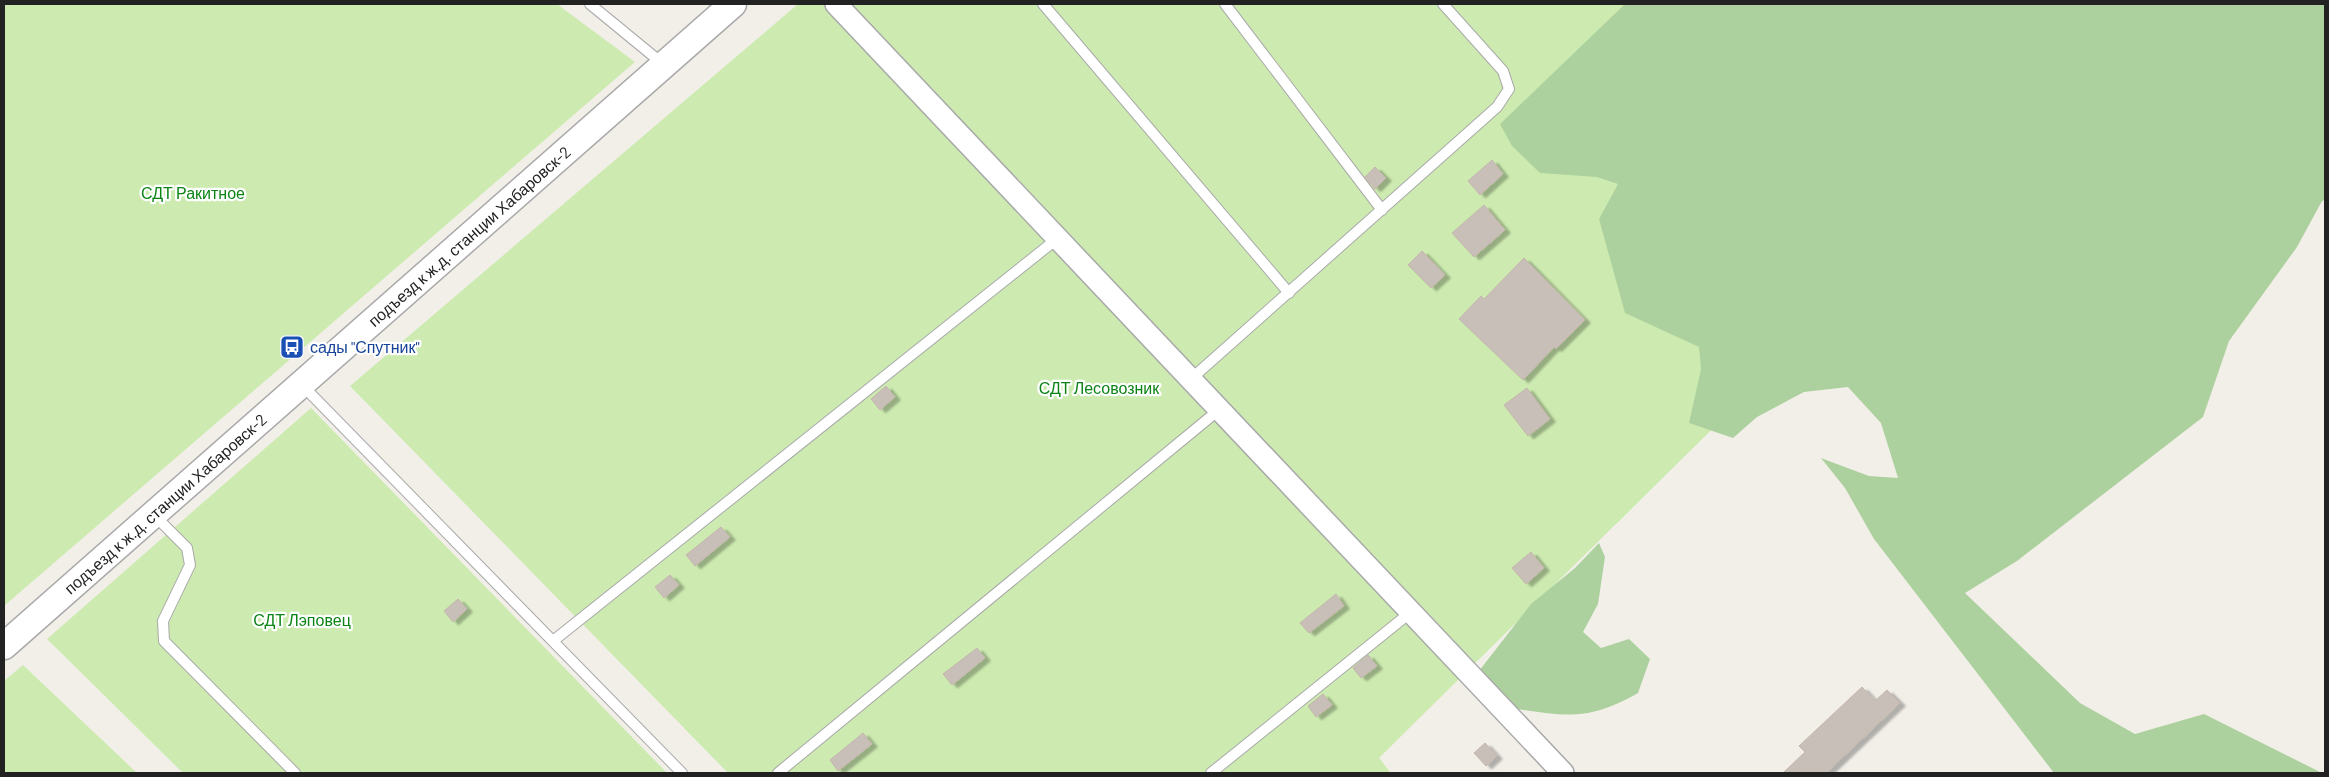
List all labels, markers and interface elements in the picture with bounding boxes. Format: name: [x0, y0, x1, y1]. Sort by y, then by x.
street label: подъезд к ж.д. станции Хабаровск-2: [364, 142, 574, 330]
park label: СДТ Ракитное: [141, 183, 245, 202]
bus stop icon: сады "Спутник": [279, 334, 305, 360]
place label: сады "Спутник": [310, 337, 420, 356]
park label: СДТ Лесовозник: [1039, 378, 1160, 397]
street label: подъезд к ж.д. станции Хабаровск-2: [60, 409, 270, 598]
park label: СДТ Лэповец: [253, 610, 351, 629]

